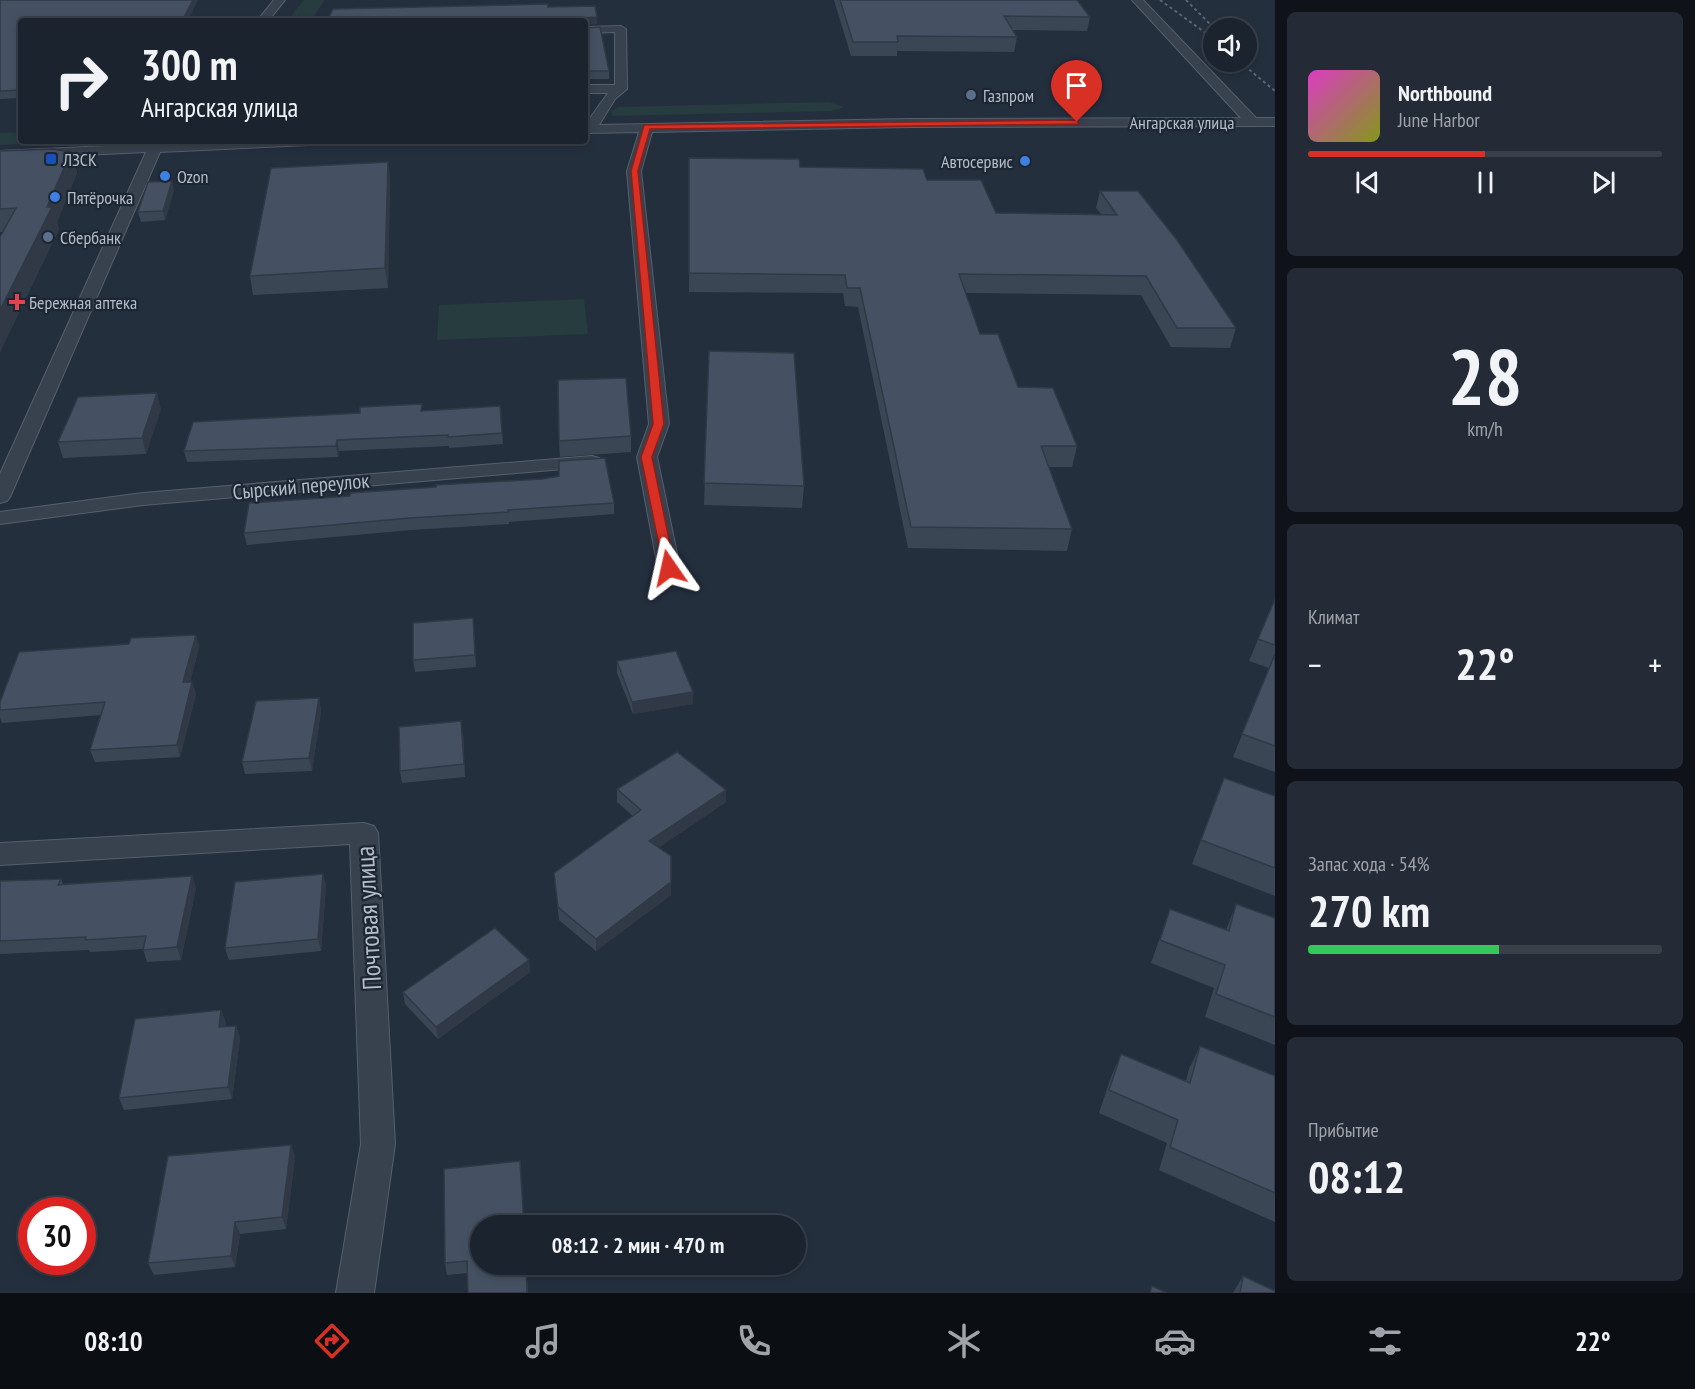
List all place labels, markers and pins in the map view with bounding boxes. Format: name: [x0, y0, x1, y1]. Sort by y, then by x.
pin: [1051, 60, 1102, 122]
place label: Газпром: [983, 84, 1034, 107]
marker: Газпром: [964, 88, 978, 102]
place label: ЛЗСК: [62, 148, 97, 171]
place label: Автосервис: [941, 150, 1014, 173]
marker: ЛЗСК: [44, 152, 58, 166]
marker: Автосервис: [1018, 154, 1032, 168]
place label: Ozon: [177, 165, 209, 188]
marker: Ozon: [158, 169, 172, 183]
place label: Пятёрочка: [67, 186, 133, 209]
marker: Пятёрочка: [48, 190, 62, 204]
place label: Сбербанк: [60, 226, 121, 249]
marker: Сбербанк: [41, 230, 55, 244]
place label: Бережная аптека: [29, 291, 137, 314]
marker: Бережная аптека: [10, 295, 24, 309]

